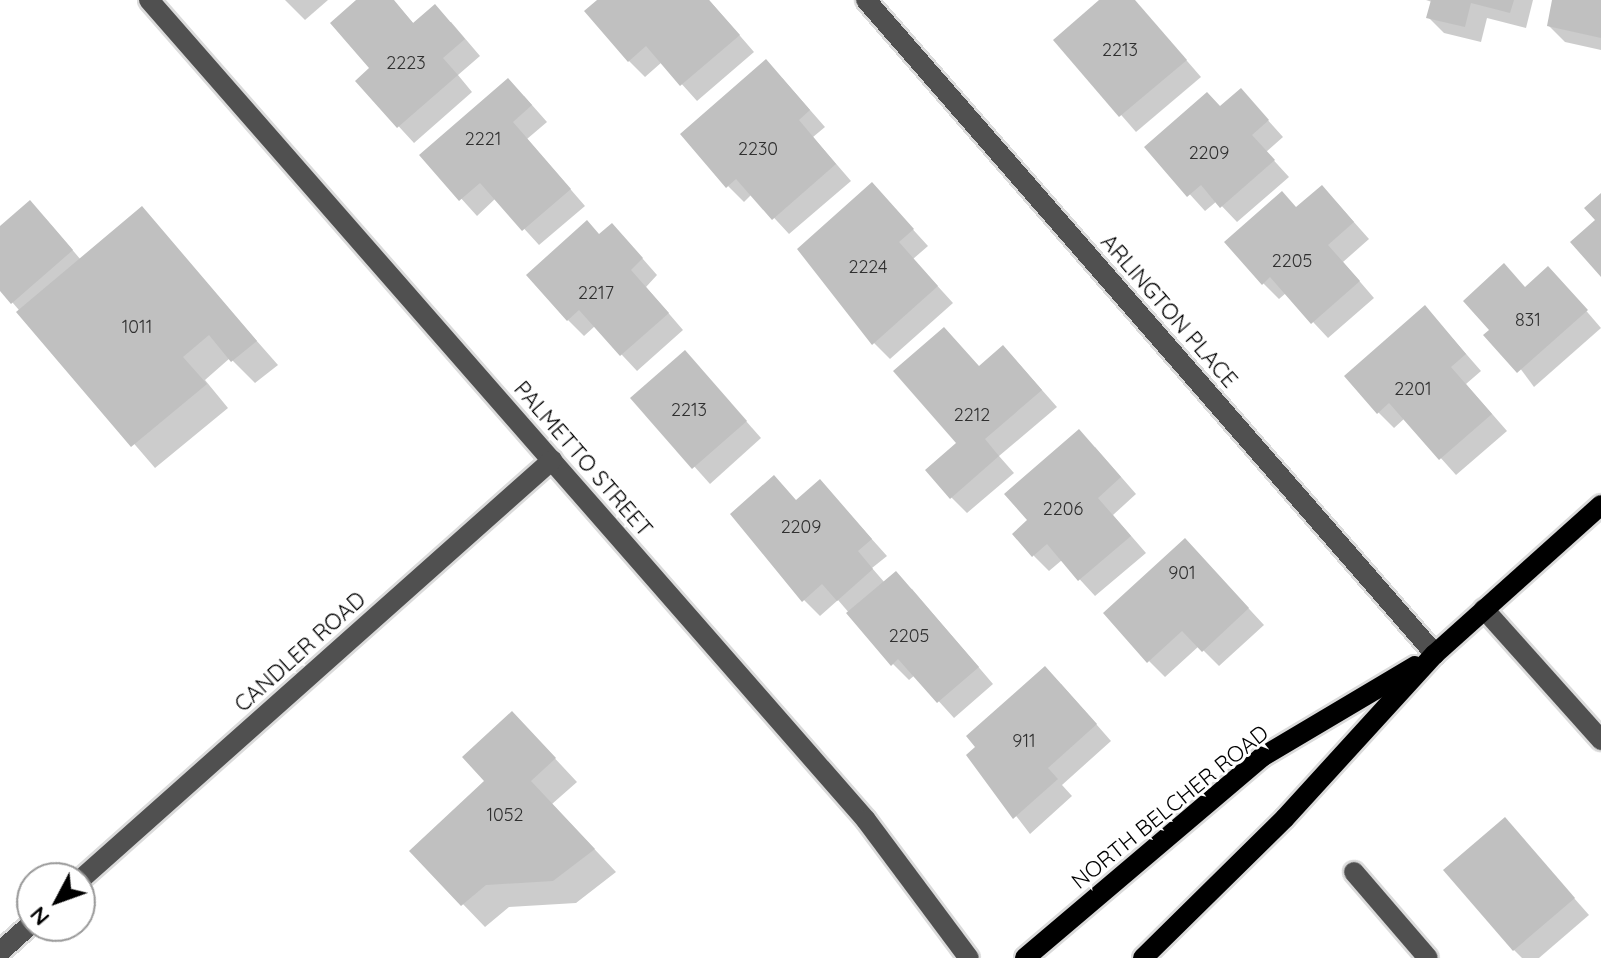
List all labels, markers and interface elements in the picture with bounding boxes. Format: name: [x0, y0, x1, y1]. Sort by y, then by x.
house number: 2213: [1102, 39, 1138, 61]
house number: 2223: [386, 52, 426, 74]
house number: 2221: [465, 128, 501, 150]
house number: 2230: [738, 138, 778, 160]
house number: 2209: [1189, 142, 1229, 164]
street label: ARLINGTON PLACE: [1095, 229, 1243, 393]
house number: 2205: [1272, 250, 1312, 272]
house number: 2224: [848, 256, 888, 278]
house number: 2217: [578, 282, 614, 304]
house number: 831: [1515, 309, 1541, 331]
house number: 1011: [122, 316, 152, 338]
street label: PALMETTO STREET: [508, 376, 658, 542]
house number: 2201: [1394, 378, 1432, 400]
house number: 2213: [671, 399, 707, 421]
house number: 2212: [954, 404, 990, 426]
house number: 2206: [1043, 498, 1083, 520]
house number: 2209: [781, 516, 821, 538]
house number: 901: [1168, 562, 1196, 584]
street label: CANDLER ROAD: [229, 586, 371, 718]
house number: 2205: [889, 625, 929, 647]
street label: NORTH BELCHER ROAD: [1066, 720, 1274, 894]
house number: 911: [1012, 730, 1036, 752]
house number: 1052: [486, 804, 524, 826]
north arrow: [16, 862, 96, 942]
text: N: [24, 901, 55, 932]

